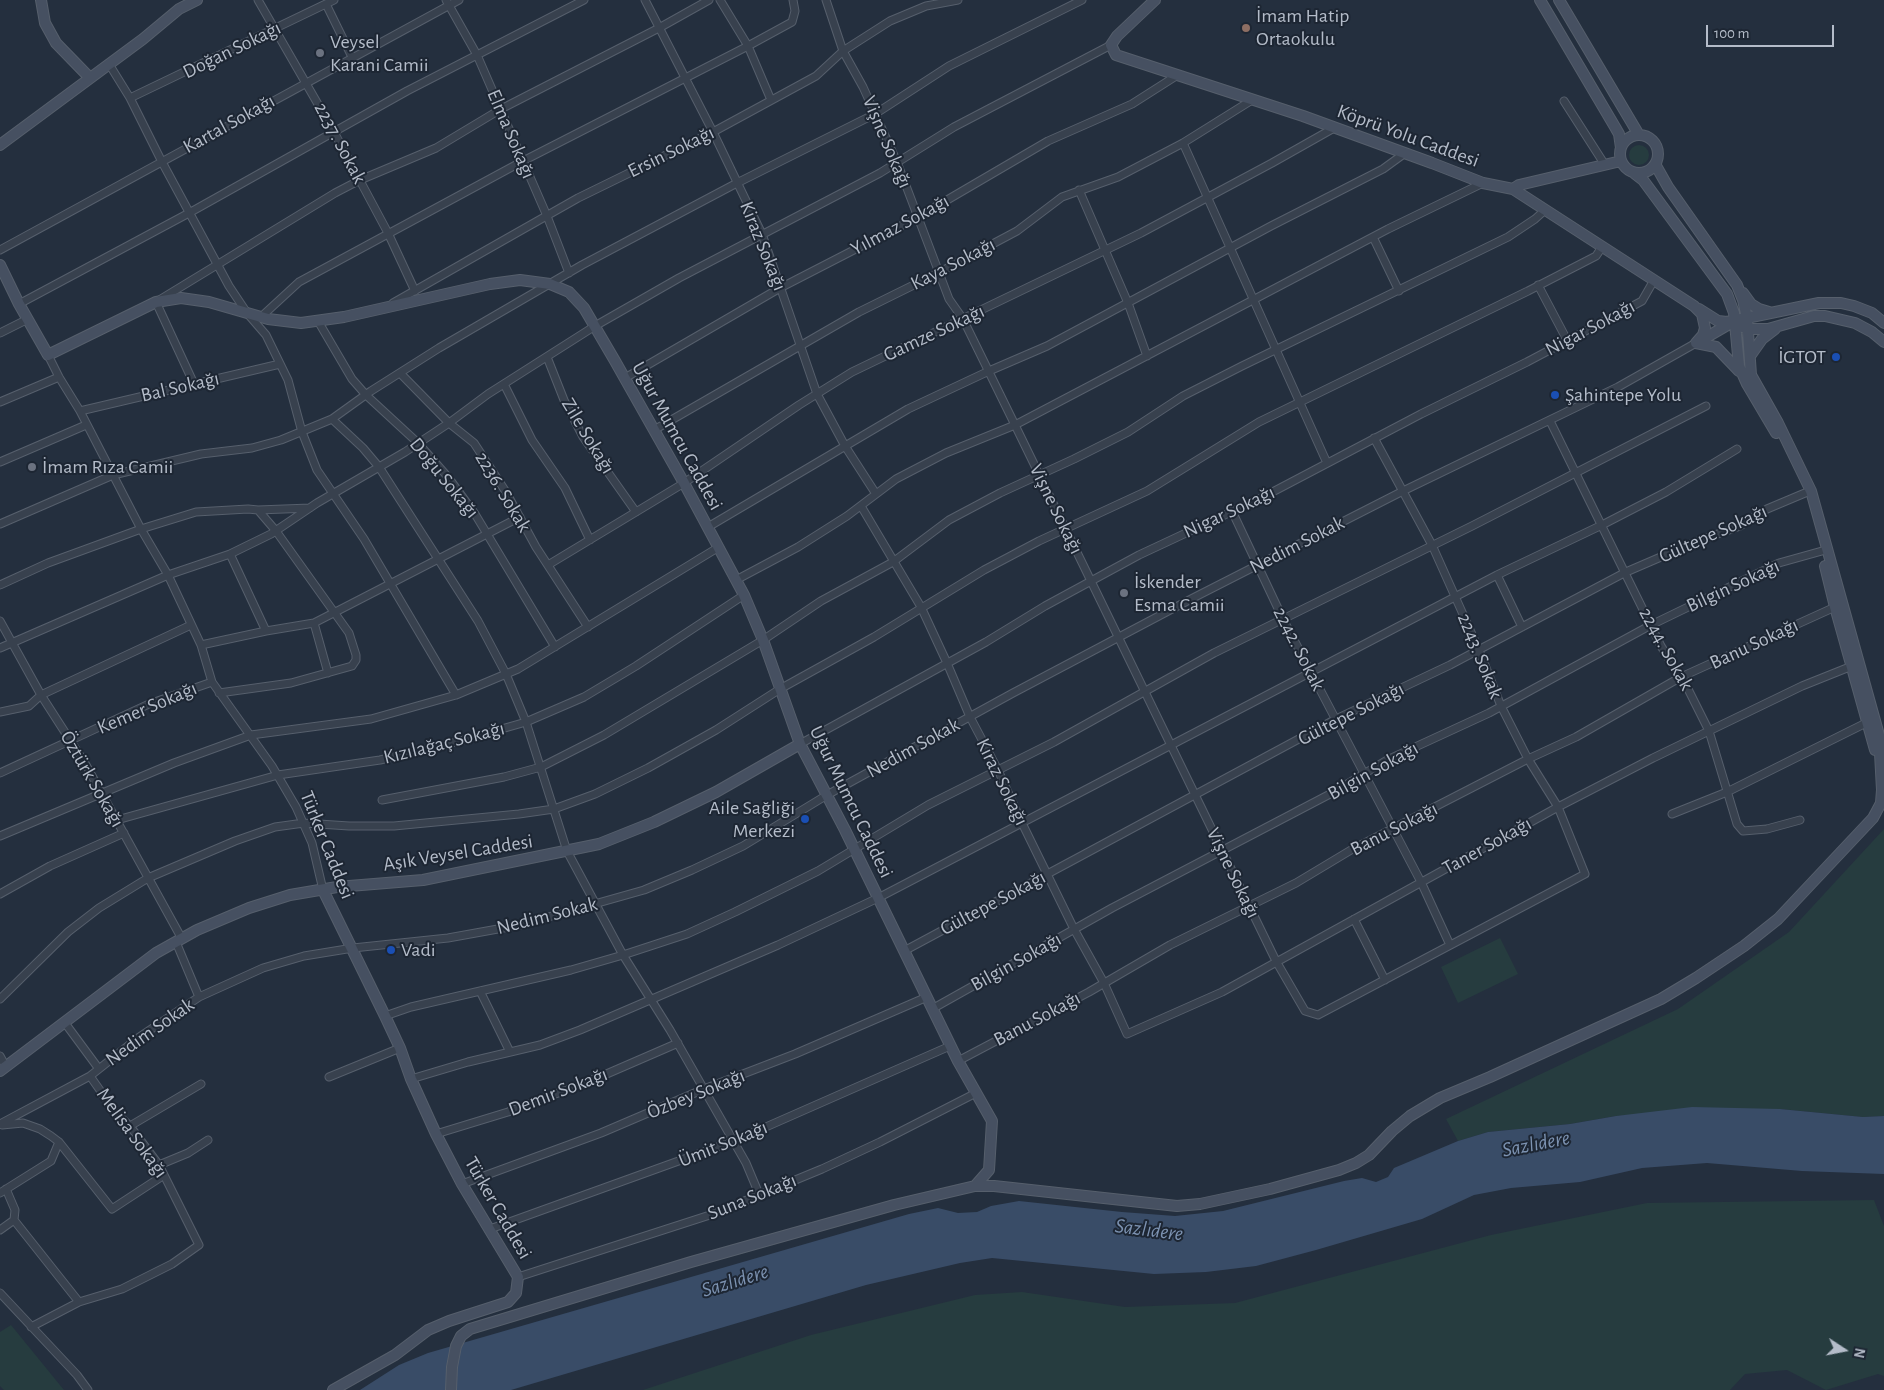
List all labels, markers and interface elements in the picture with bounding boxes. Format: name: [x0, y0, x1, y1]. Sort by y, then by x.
place label: İmam Hatip Ortaokulu: [1256, 4, 1349, 51]
scale bar: [1709, 15, 1836, 47]
street label: Doğan Sokağı: [179, 16, 285, 84]
marker: İmam Hatip Ortaokulu: [1240, 22, 1252, 34]
text: 100 m: [1714, 26, 1749, 41]
place label: Veysel Karani Camii: [330, 30, 429, 77]
marker: Veysel Karani Camii: [314, 47, 326, 59]
street label: Elma Sokağı: [481, 86, 541, 182]
street label: Kartal Sokağı: [179, 89, 279, 159]
street label: Vişne Sokağı: [857, 92, 917, 192]
street label: 2237. Sokak: [309, 98, 371, 188]
street label: Köprü Yolu Caddesi: [1334, 99, 1482, 173]
street label: Ersin Sokağı: [624, 121, 718, 183]
street label: Yılmaz Sokağı: [847, 189, 953, 261]
street label: Kiraz Sokağı: [734, 198, 792, 294]
street label: Kaya Sokağı: [907, 232, 999, 296]
street label: Nigar Sokağı: [1541, 294, 1639, 362]
street label: Gamze Sokağı: [880, 299, 988, 367]
place label: İGTOT: [1778, 345, 1826, 369]
marker: İGTOT: [1830, 351, 1842, 363]
street label: Uğur Mumcu Caddesi: [626, 357, 728, 515]
street label: Bal Sokağı: [139, 366, 221, 408]
place label: Şahintepe Yolu: [1565, 383, 1681, 407]
marker: Şahintepe Yolu: [1549, 389, 1561, 401]
street label: Zile Sokağı: [556, 394, 620, 478]
street label: Doğu Sokağı: [404, 433, 484, 523]
street label: 2236. Sokak: [470, 447, 536, 537]
place label: İmam Rıza Camii: [42, 455, 173, 479]
street label: Vişne Sokağı: [1024, 460, 1088, 558]
marker: İmam Rıza Camii: [26, 461, 38, 473]
street label: Nigar Sokağı: [1179, 480, 1279, 544]
street label: Gültepe Sokağı: [1655, 499, 1771, 569]
street label: Nedim Sokak: [1246, 511, 1348, 579]
street label: Bilgin Sokağı: [1683, 554, 1783, 618]
place label: İskender Esma Camii: [1134, 570, 1225, 617]
marker: İskender Esma Camii: [1118, 587, 1130, 599]
street label: 2242. Sokak: [1268, 603, 1330, 695]
street label: 2244. Sokak: [1633, 603, 1699, 695]
street label: 2243. Sokak: [1452, 610, 1508, 702]
street label: Banu Sokağı: [1706, 613, 1802, 675]
street label: Kemer Sokağı: [93, 676, 201, 740]
street label: Gültepe Sokağı: [1294, 677, 1408, 751]
street label: Nedim Sokak: [862, 713, 964, 783]
street label: Kızılağaç Sokağı: [381, 716, 507, 770]
street label: Uğur Mumcu Caddesi: [804, 722, 898, 882]
street label: Öztürk Sokağı: [55, 726, 129, 832]
street label: Kiraz Sokağı: [971, 734, 1033, 830]
street label: Bilgin Sokağı: [1323, 736, 1423, 806]
street label: Türker Caddesi: [294, 787, 360, 903]
place label: Aile Sağliği Merkezi: [709, 796, 795, 843]
street label: Banu Sokağı: [1346, 797, 1442, 861]
street label: Taner Sokağı: [1438, 812, 1536, 880]
marker: Aile Sağliği Merkezi: [799, 813, 811, 825]
street label: Vişne Sokağı: [1201, 824, 1265, 922]
street label: Aşık Veysel Caddesi: [382, 829, 534, 877]
street label: Gültepe Sokağı: [936, 865, 1050, 941]
street label: Nedim Sokak: [494, 892, 600, 940]
street label: Bilgin Sokağı: [966, 927, 1066, 997]
place label: Vadi: [401, 938, 436, 962]
marker: Vadi: [385, 944, 397, 956]
street label: Banu Sokağı: [989, 986, 1085, 1052]
street label: Nedim Sokak: [101, 993, 199, 1071]
street label: Demir Sokağı: [505, 1062, 611, 1122]
street label: Özbey Sokağı: [643, 1063, 749, 1125]
street label: Melisa Sokağı: [91, 1083, 173, 1183]
street label: Ümit Sokağı: [675, 1115, 771, 1173]
water label: Sazlıdere: [1500, 1125, 1572, 1163]
street label: Türker Caddesi: [459, 1152, 537, 1264]
street label: Suna Sokağı: [704, 1168, 800, 1226]
water label: Sazlıdere: [1113, 1213, 1185, 1247]
water label: Sazlıdere: [699, 1259, 771, 1303]
north arrow: [1819, 1325, 1869, 1375]
text: N: [1851, 1347, 1867, 1359]

